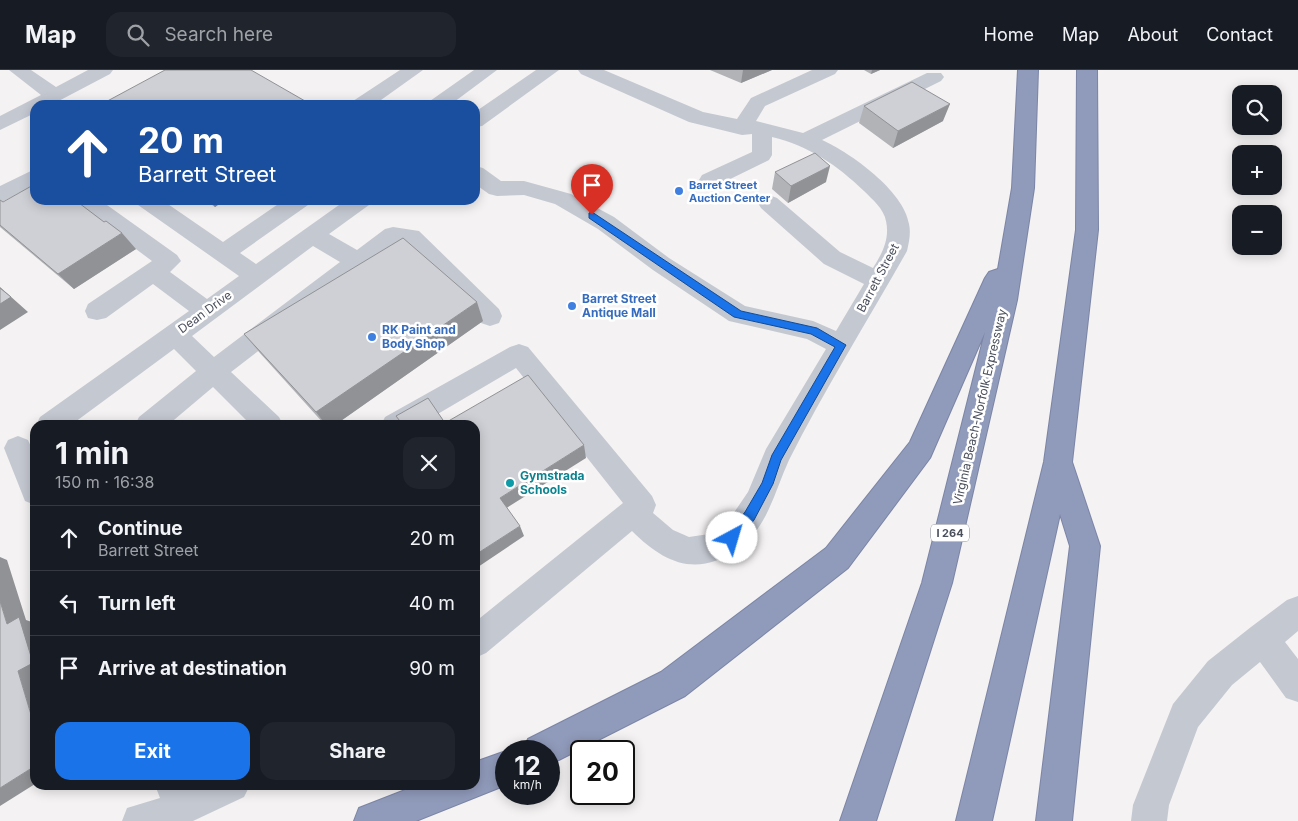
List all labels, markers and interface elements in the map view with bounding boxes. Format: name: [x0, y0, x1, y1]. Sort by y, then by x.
search box: [106, 12, 456, 57]
text: Map: [25, 20, 76, 49]
icon: search: [124, 21, 152, 49]
text: Search here: [164, 23, 273, 46]
text: Home: [984, 24, 1034, 45]
text: Map: [1062, 24, 1099, 45]
text: About: [1127, 24, 1178, 45]
text: Contact: [1206, 24, 1273, 45]
map controls: [1232, 85, 1282, 255]
button: search: [1232, 85, 1282, 135]
text: 20 m: [138, 119, 224, 161]
icon: ahead: [55, 120, 120, 185]
button: +: [1232, 145, 1282, 195]
text: Barrett Street: [138, 161, 276, 187]
pin: [571, 164, 613, 215]
icon: arrive: [578, 171, 606, 199]
place label: Barret Street Auction Center: [689, 178, 771, 205]
marker: Barret Street Auction Center: [673, 185, 685, 197]
button: −: [1232, 205, 1282, 255]
street label: Barrett Street: [853, 241, 902, 315]
street label: Dean Drive: [175, 287, 235, 336]
place label: Barret Street Antique Mall: [582, 291, 657, 320]
marker: Barret Street Antique Mall: [566, 300, 578, 312]
street label: Virginia Beach-Norfolk Expressway: [950, 307, 1009, 506]
place label: RK Paint and Body Shop: [382, 322, 456, 351]
marker: RK Paint and Body Shop: [366, 331, 378, 343]
text: 1 min: [55, 435, 129, 471]
button: close: [403, 437, 455, 489]
place label: Gymstrada Schools: [520, 468, 585, 497]
text: 150 m · 16:38: [55, 472, 154, 492]
marker: Gymstrada Schools: [504, 477, 516, 489]
position arrow: [705, 511, 757, 563]
text: Continue: [98, 517, 183, 540]
icon: ahead: [55, 524, 83, 552]
road number: I 264: [931, 524, 969, 542]
text: 20 m: [409, 527, 455, 550]
text: Barrett Street: [98, 540, 199, 560]
icon: left: [55, 589, 83, 617]
text: Turn left: [98, 592, 176, 615]
text: 40 m: [409, 592, 455, 615]
icon: arrive: [55, 654, 83, 682]
text: Arrive at destination: [98, 657, 287, 680]
text: 90 m: [409, 657, 455, 680]
button: Exit: [55, 722, 250, 780]
button: Share: [260, 722, 455, 780]
speed limit sign: 20: [570, 740, 635, 805]
text: 12: [514, 751, 541, 781]
text: km/h: [513, 777, 542, 792]

